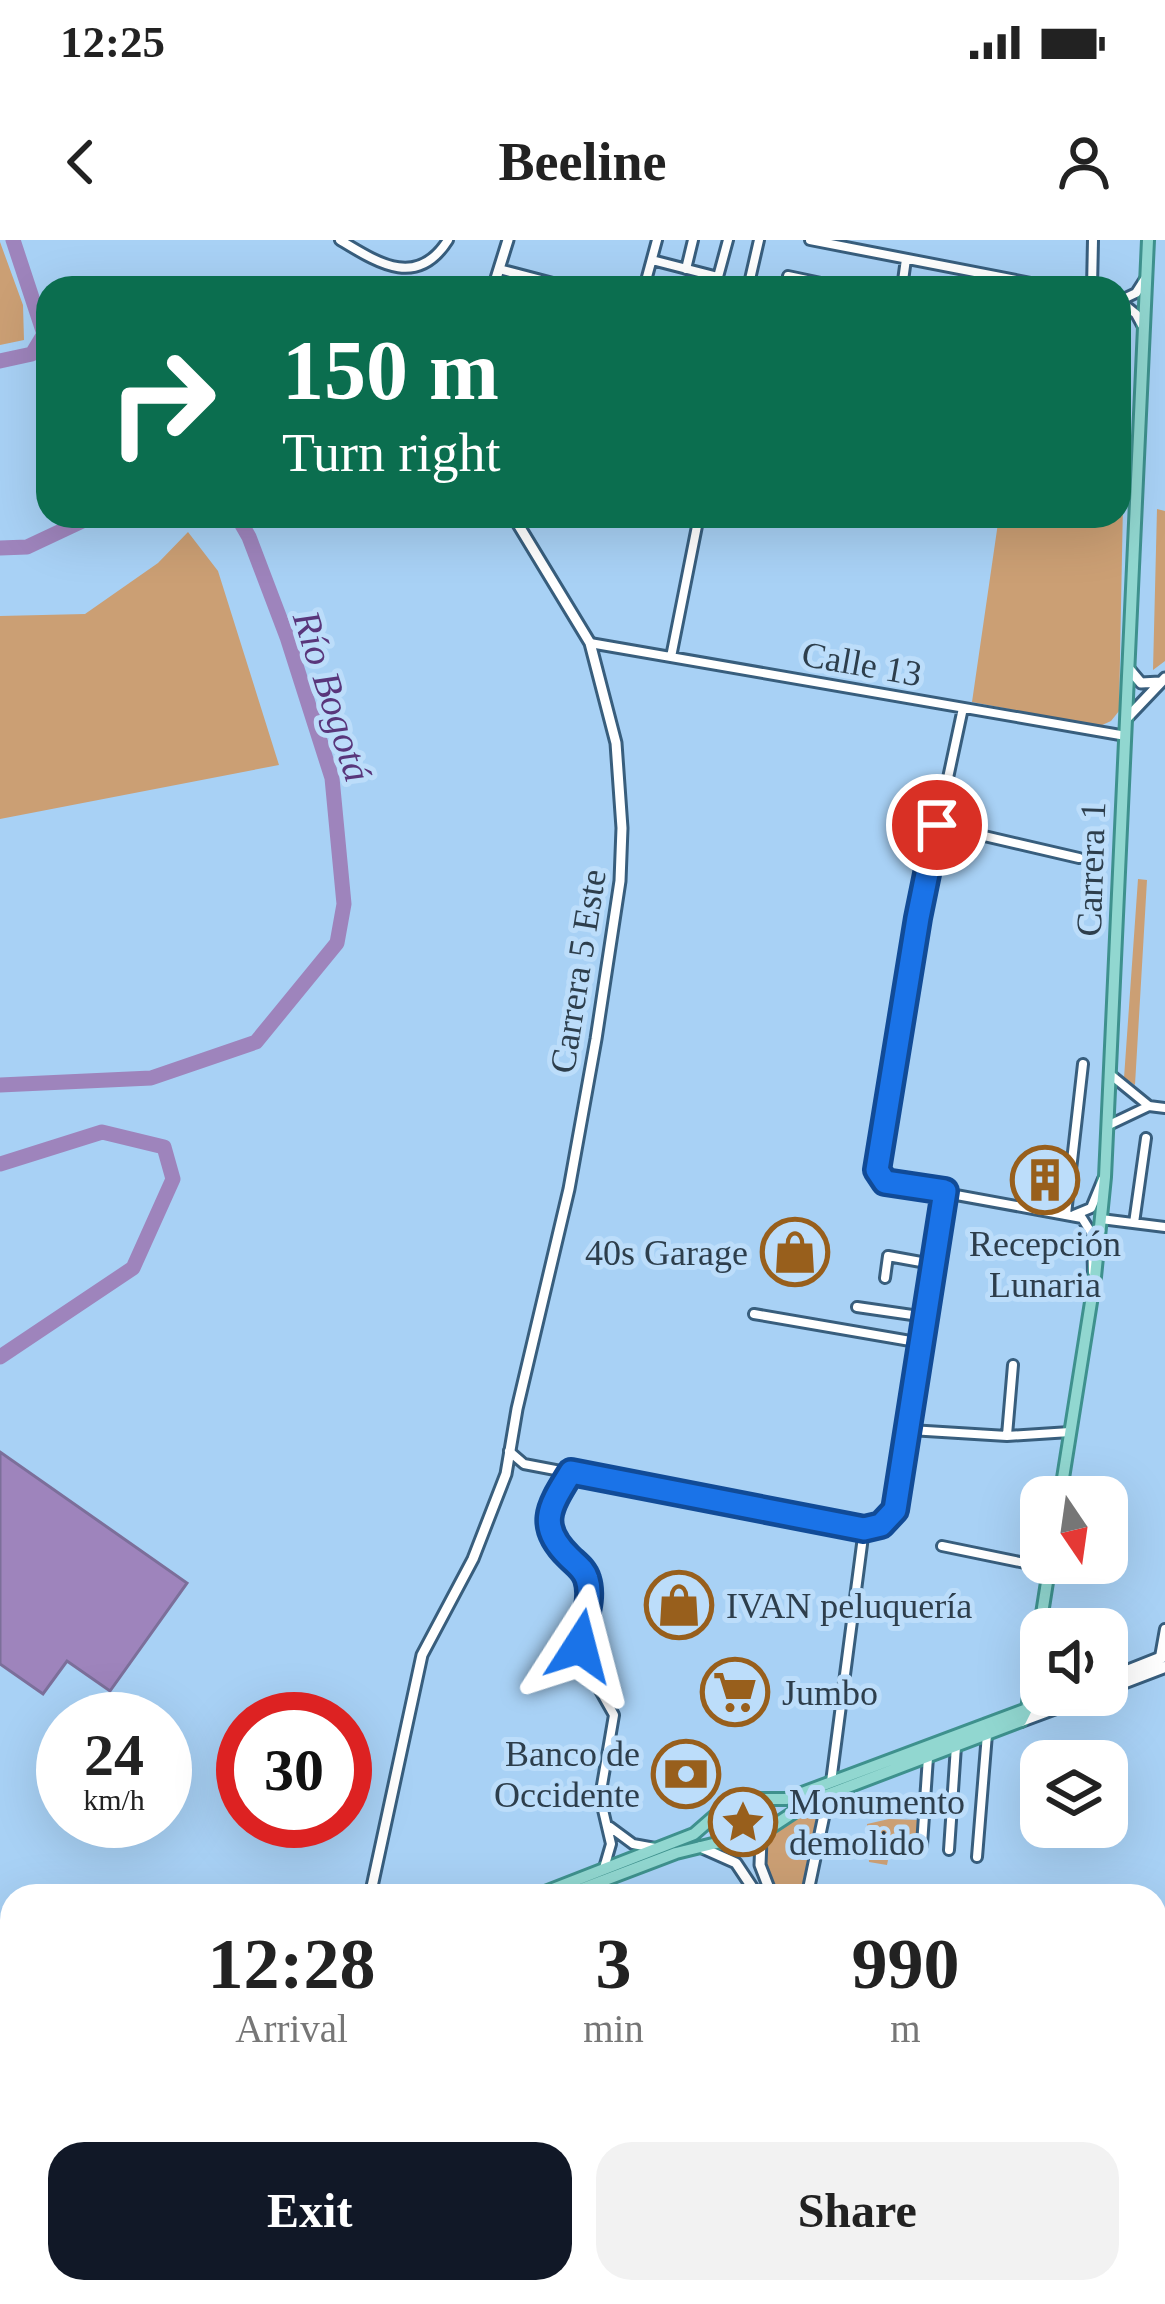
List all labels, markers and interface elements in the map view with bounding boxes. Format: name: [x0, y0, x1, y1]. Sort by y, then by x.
text: 12:25: [60, 17, 165, 67]
icon: back: [48, 129, 114, 195]
icon: person: [1051, 129, 1117, 195]
text: Beeline: [499, 132, 666, 192]
icon: right: [84, 324, 240, 480]
text: 150 m: [282, 324, 499, 417]
text: Turn right: [282, 423, 501, 483]
water label: Río Bogotá: [284, 605, 380, 787]
street label: Calle 13: [799, 634, 925, 694]
pin: [886, 774, 988, 876]
icon: arrive: [904, 792, 970, 858]
street label: Carrera 1: [1069, 801, 1113, 937]
street label: Carrera 5 Este: [542, 866, 614, 1076]
building icon: Recepción Lunaria: [1010, 1145, 1080, 1215]
shop icon: 40s Garage: [760, 1217, 830, 1287]
place label: Recepción Lunaria: [969, 1224, 1121, 1305]
place label: 40s Garage: [585, 1233, 748, 1273]
north arrow: [1020, 1476, 1128, 1584]
map controls: [1020, 1476, 1128, 1848]
shop icon: IVAN peluquería: [644, 1570, 714, 1640]
position arrow: [517, 1583, 643, 1709]
place label: IVAN peluquería: [726, 1586, 972, 1626]
button: sound: [1020, 1608, 1128, 1716]
supermarket icon: Jumbo: [700, 1657, 770, 1727]
place label: Jumbo: [782, 1673, 878, 1713]
speed limit sign: 30: [216, 1692, 372, 1848]
text: 24: [84, 1722, 144, 1788]
place label: Banco de Occidente: [494, 1734, 640, 1815]
bank icon: Banco de Occidente: [651, 1739, 721, 1809]
button: layers: [1020, 1740, 1128, 1848]
place label: Monumento demolido: [789, 1782, 965, 1863]
text: km/h: [83, 1783, 145, 1816]
place icon: Monumento demolido: [708, 1787, 778, 1857]
text: 12:28: [208, 1924, 376, 2004]
text: 3: [595, 1924, 631, 2004]
text: 990: [851, 1924, 959, 2004]
text: Arrival: [235, 2007, 348, 2050]
text: min: [583, 2007, 644, 2050]
text: m: [890, 2007, 921, 2050]
button: Exit: [48, 2142, 572, 2280]
button: Share: [596, 2142, 1119, 2280]

